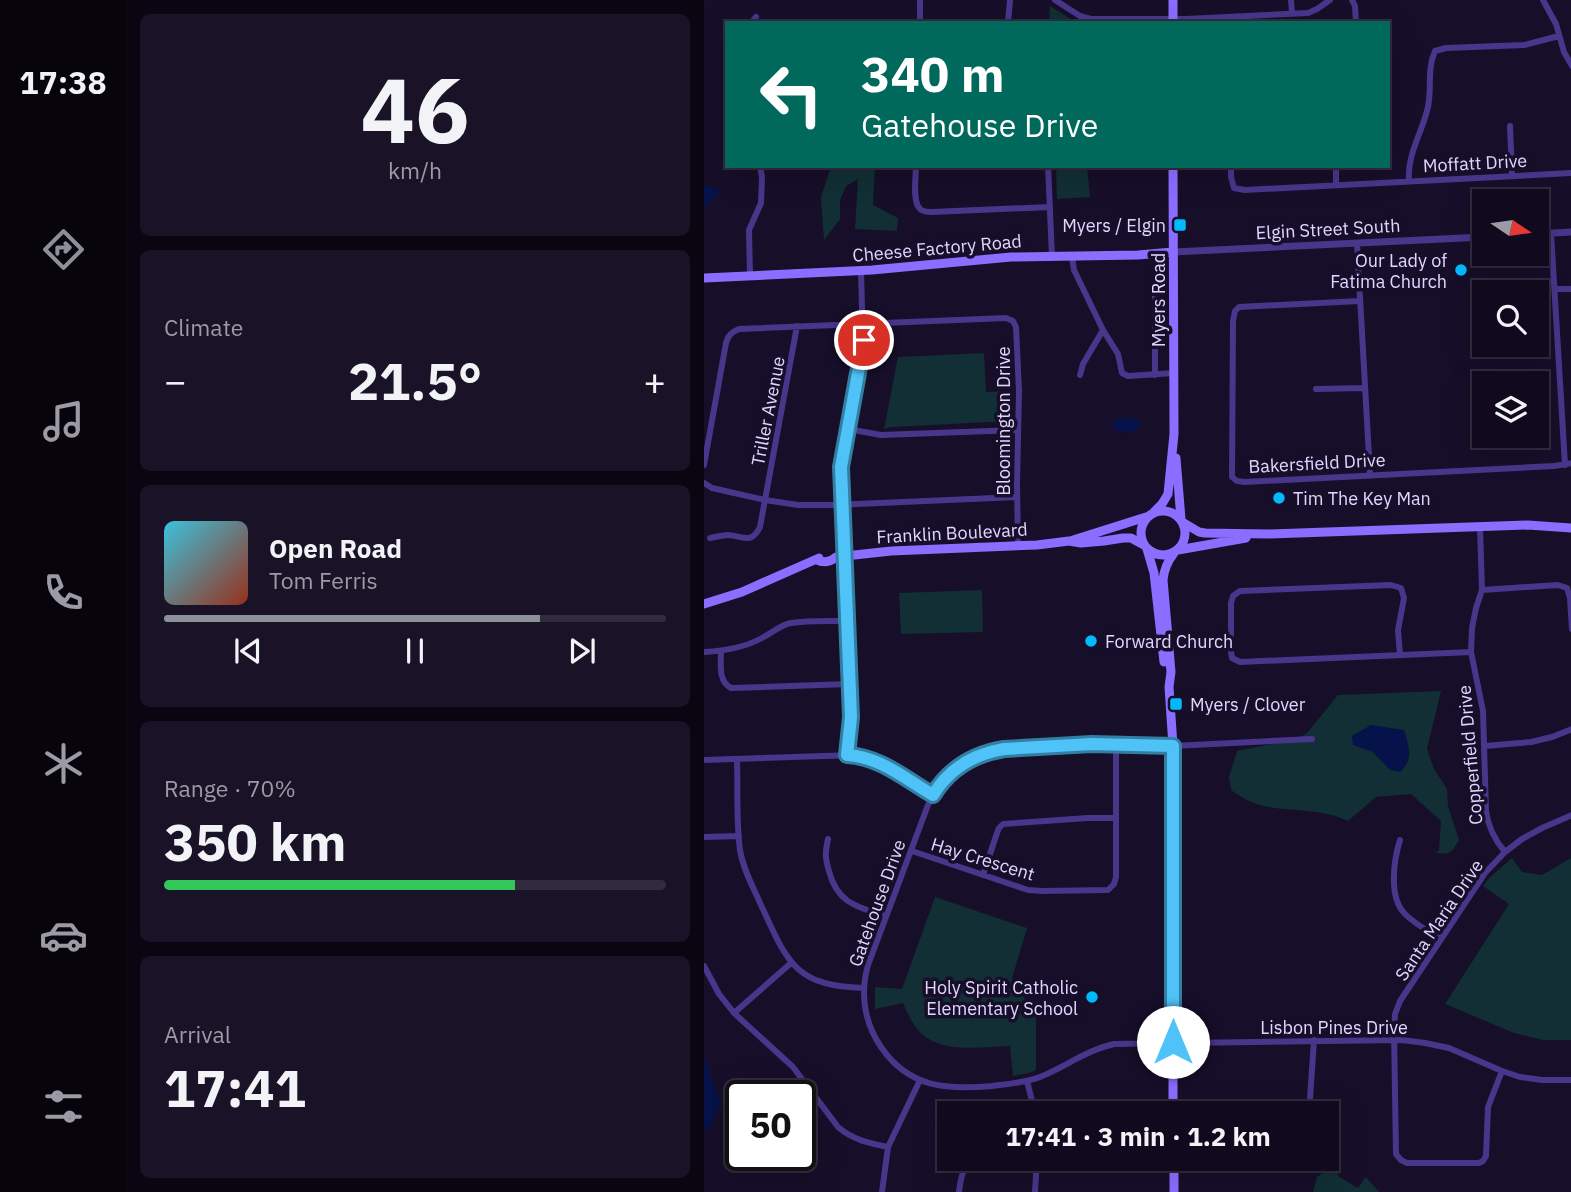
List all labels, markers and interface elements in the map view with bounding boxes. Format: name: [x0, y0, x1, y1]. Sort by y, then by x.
text: 340 m: [861, 42, 1005, 105]
icon: left: [746, 49, 837, 140]
text: 46: [360, 50, 470, 168]
text: 17:38: [19, 61, 107, 103]
text: Gatehouse Drive: [861, 104, 1098, 146]
street label: Moffatt Drive: [1422, 149, 1528, 177]
text: km/h: [388, 155, 442, 185]
north arrow: [1472, 189, 1549, 266]
map controls: [1472, 189, 1549, 448]
place label: Myers / Elgin: [1062, 214, 1166, 237]
street label: Elgin Street South: [1255, 214, 1401, 244]
marker: Myers / Elgin: [1172, 217, 1188, 233]
icon: directions: [39, 225, 88, 274]
street label: Cheese Factory Road: [851, 229, 1023, 267]
place label: Our Lady of Fatima Church: [1330, 249, 1447, 293]
street label: Myers Road: [1147, 253, 1170, 347]
marker: Our Lady of Fatima Church: [1453, 262, 1469, 278]
button: search: [1472, 280, 1549, 357]
pin: [834, 310, 894, 370]
text: Climate: [164, 312, 243, 342]
icon: arrive: [845, 321, 883, 359]
street label: Bloomington Drive: [992, 346, 1015, 496]
text: 21.5°: [348, 347, 482, 414]
street label: Triller Avenue: [746, 354, 790, 468]
text: −: [164, 356, 187, 405]
text: +: [643, 356, 666, 405]
button: layers: [1472, 371, 1549, 448]
icon: music: [39, 397, 88, 446]
street label: Bakersfield Drive: [1248, 448, 1386, 478]
place label: Tim The Key Man: [1293, 487, 1431, 510]
marker: Tim The Key Man: [1271, 490, 1287, 506]
street label: Franklin Boulevard: [876, 518, 1028, 548]
text: Open Road: [269, 531, 402, 565]
text: Tom Ferris: [269, 565, 378, 595]
icon: phone: [39, 568, 88, 617]
place label: Forward Church: [1105, 630, 1233, 653]
icon: previous: [229, 632, 267, 670]
icon: pause: [396, 632, 434, 670]
icon: next: [563, 632, 601, 670]
marker: Forward Church: [1083, 633, 1099, 649]
street label: Copperfield Drive: [1452, 684, 1488, 826]
place label: Myers / Clover: [1190, 693, 1306, 716]
marker: Myers / Clover: [1168, 696, 1184, 712]
icon: climate: [39, 739, 88, 788]
text: Range · 70%: [164, 773, 296, 803]
text: 350 km: [164, 808, 346, 875]
street label: Hay Crescent: [928, 832, 1038, 886]
street label: Gatehouse Drive: [843, 836, 911, 970]
street label: Santa Maria Drive: [1390, 855, 1488, 985]
icon: car: [39, 911, 88, 960]
place label: Holy Spirit Catholic Elementary School: [924, 976, 1078, 1020]
marker: Holy Spirit Catholic Elementary School: [1084, 989, 1100, 1005]
position arrow: [1136, 1005, 1210, 1079]
street label: Lisbon Pines Drive: [1260, 1016, 1408, 1039]
text: Arrival: [164, 1019, 231, 1049]
text: 17:41: [164, 1054, 306, 1121]
speed limit sign: 50: [725, 1080, 816, 1171]
icon: filters: [39, 1082, 88, 1131]
text: 17:41 · 3 min · 1.2 km: [1005, 1119, 1271, 1153]

